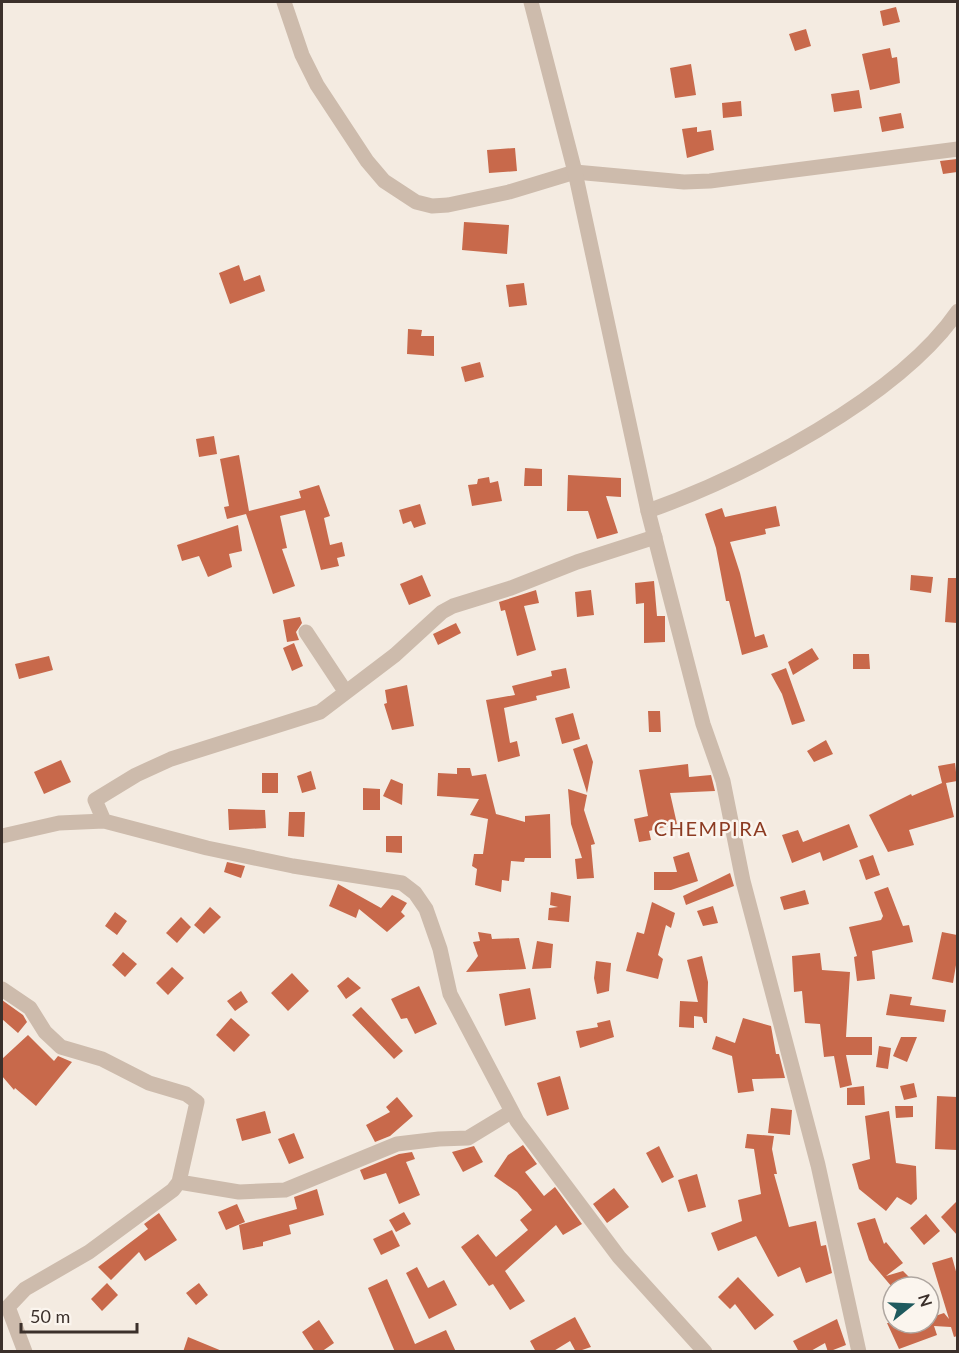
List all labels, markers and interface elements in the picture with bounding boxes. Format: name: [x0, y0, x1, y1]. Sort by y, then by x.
district label: CHEMPIRA: [654, 816, 768, 840]
north arrow: [881, 1275, 941, 1335]
text: N: [915, 1291, 937, 1309]
scale bar: [21, 1296, 136, 1334]
text: 50 m: [30, 1305, 70, 1327]

